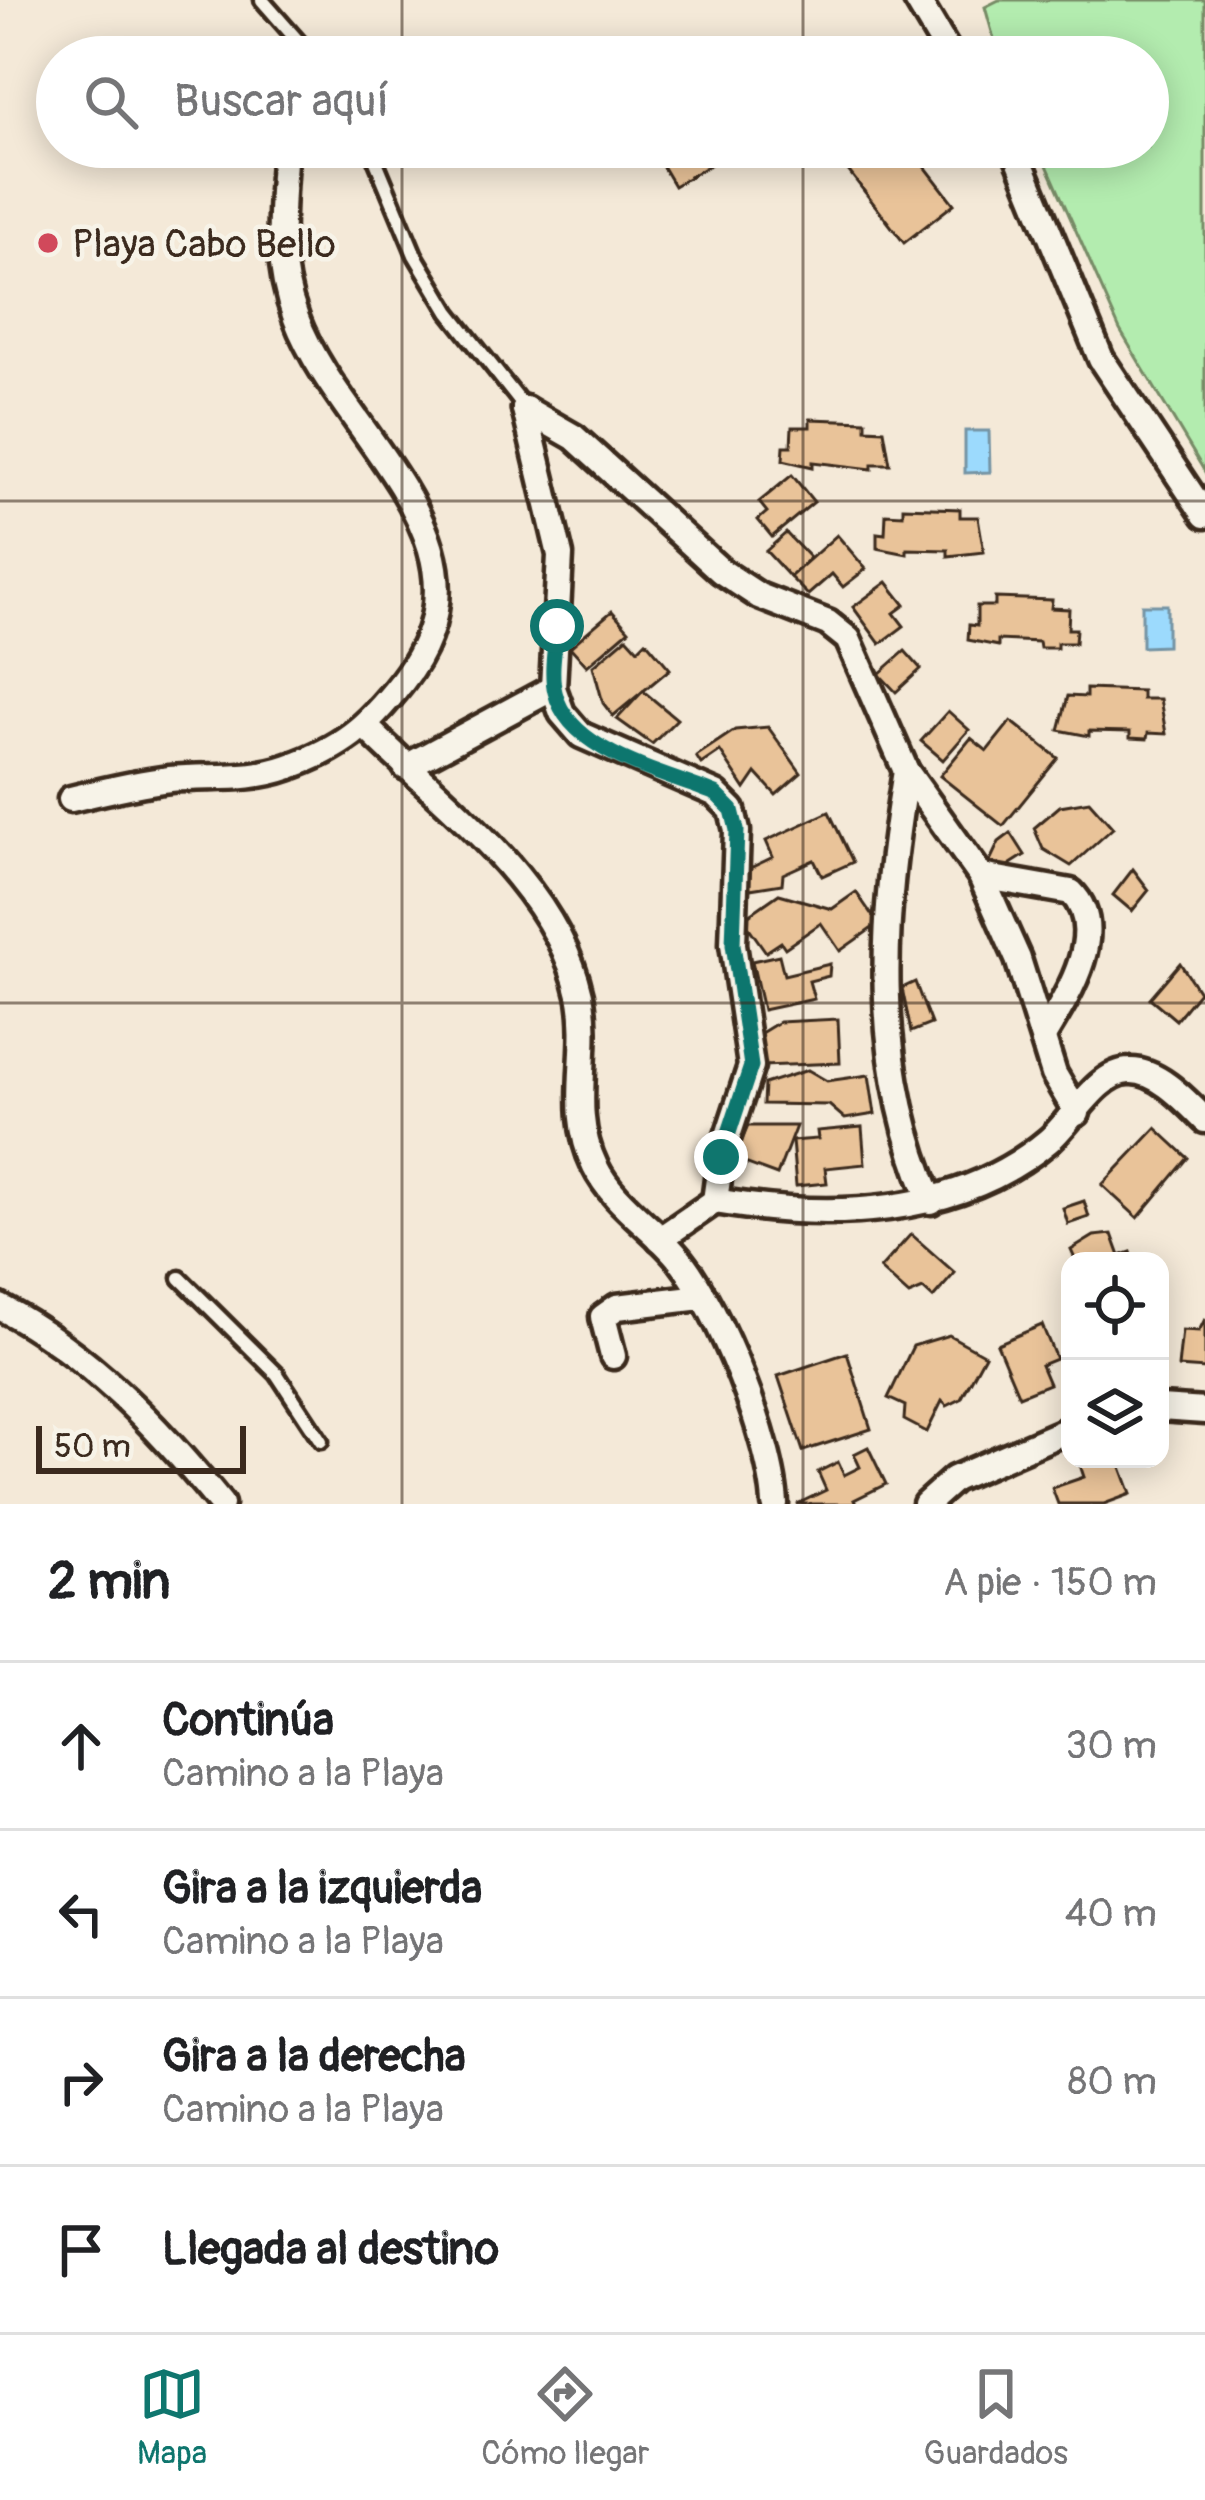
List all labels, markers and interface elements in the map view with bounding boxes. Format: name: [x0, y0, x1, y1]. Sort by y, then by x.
search box: [36, 36, 1169, 168]
icon: search: [78, 69, 144, 135]
text: Buscar aquí: [174, 74, 389, 130]
place label: Playa Cabo Bello: [72, 220, 336, 269]
marker: Playa Cabo Bello: [35, 230, 61, 256]
route start: [530, 599, 584, 653]
route end: [694, 1130, 748, 1184]
map controls: [1061, 1252, 1169, 1468]
button: locate: [1061, 1252, 1169, 1360]
button: layers: [1061, 1360, 1169, 1468]
scale bar: [36, 1420, 246, 1473]
text: 50 m: [54, 1426, 131, 1467]
text: 2 min: [48, 1550, 170, 1614]
text: A pie · 150 m: [943, 1558, 1157, 1607]
text: Continúa: [162, 1693, 334, 1749]
icon: ahead: [48, 1713, 114, 1779]
text: 30 m: [1066, 1721, 1157, 1770]
text: Camino a la Playa: [162, 1749, 444, 1798]
text: Gira a la izquierda: [162, 1861, 482, 1917]
icon: left: [48, 1881, 114, 1947]
text: 40 m: [1065, 1889, 1157, 1938]
text: Camino a la Playa: [162, 1917, 444, 1966]
text: Gira a la derecha: [162, 2029, 466, 2085]
icon: right: [48, 2049, 114, 2115]
text: 80 m: [1068, 2057, 1157, 2106]
text: Camino a la Playa: [162, 2085, 444, 2134]
icon: arrive: [48, 2217, 114, 2283]
text: Llegada al destino: [162, 2222, 499, 2278]
tab: Mapa: [137, 2361, 207, 2474]
tab: Cómo llegar: [481, 2361, 649, 2474]
tab: Guardados: [924, 2361, 1068, 2474]

